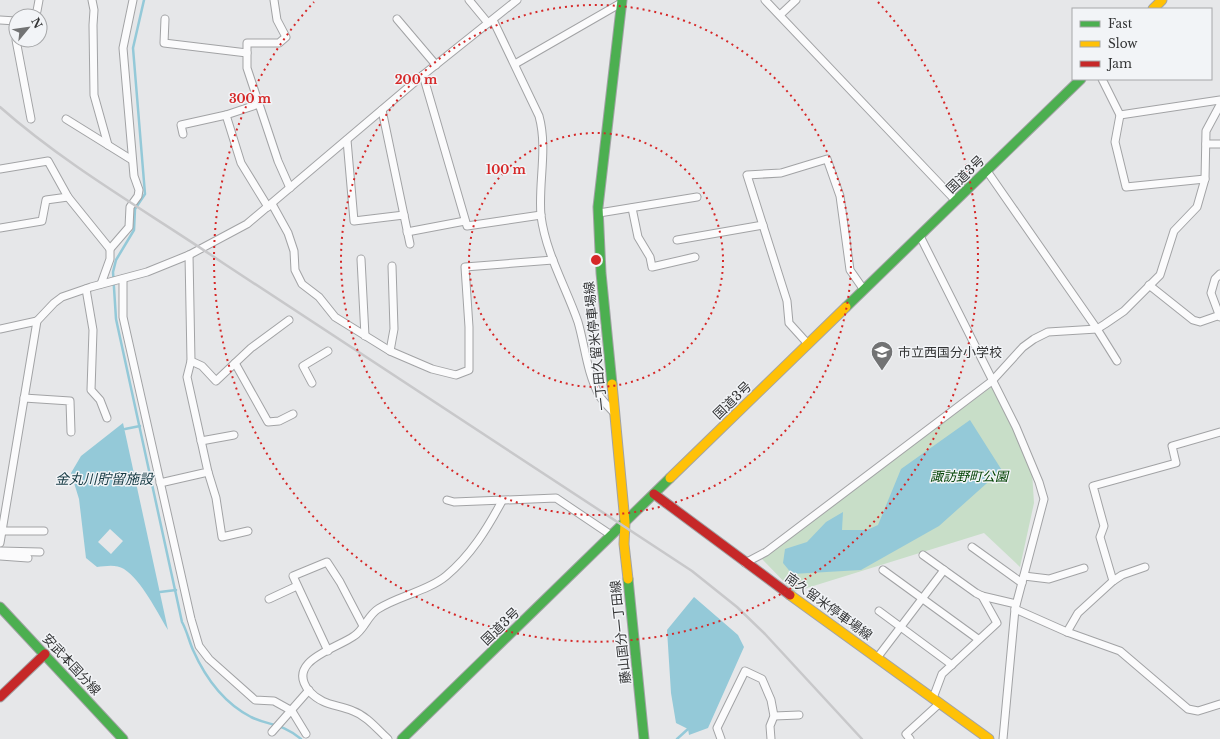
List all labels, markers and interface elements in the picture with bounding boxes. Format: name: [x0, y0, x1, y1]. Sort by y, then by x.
north arrow: [8, 8, 48, 48]
legend: [1072, 8, 1212, 80]
text: N: [28, 15, 46, 32]
text: Fast: [1108, 16, 1133, 31]
text: Slow: [1108, 36, 1138, 51]
text: Jam: [1106, 56, 1132, 71]
text: 200 m: [395, 72, 438, 87]
text: 300 m: [229, 91, 272, 106]
street label: 国道3号: [943, 152, 988, 197]
text: 100 m: [486, 162, 527, 177]
centre of rings: [589, 253, 603, 267]
street label: 一丁田久留米停車場線: [580, 280, 611, 411]
school or university icon: 市立西国分小学校: [869, 339, 895, 372]
place label: 市立西国分小学校: [898, 344, 1002, 361]
street label: 国道3号: [710, 378, 755, 423]
park label: 諏訪野町公園: [930, 468, 1010, 485]
water label: 金丸川貯留施設: [55, 470, 155, 488]
street label: 南久留米停車場線: [782, 569, 876, 644]
street label: 藤山国分一丁田線: [607, 579, 634, 685]
street label: 国道3号: [478, 604, 523, 649]
street label: 安武本国分線: [39, 630, 104, 699]

